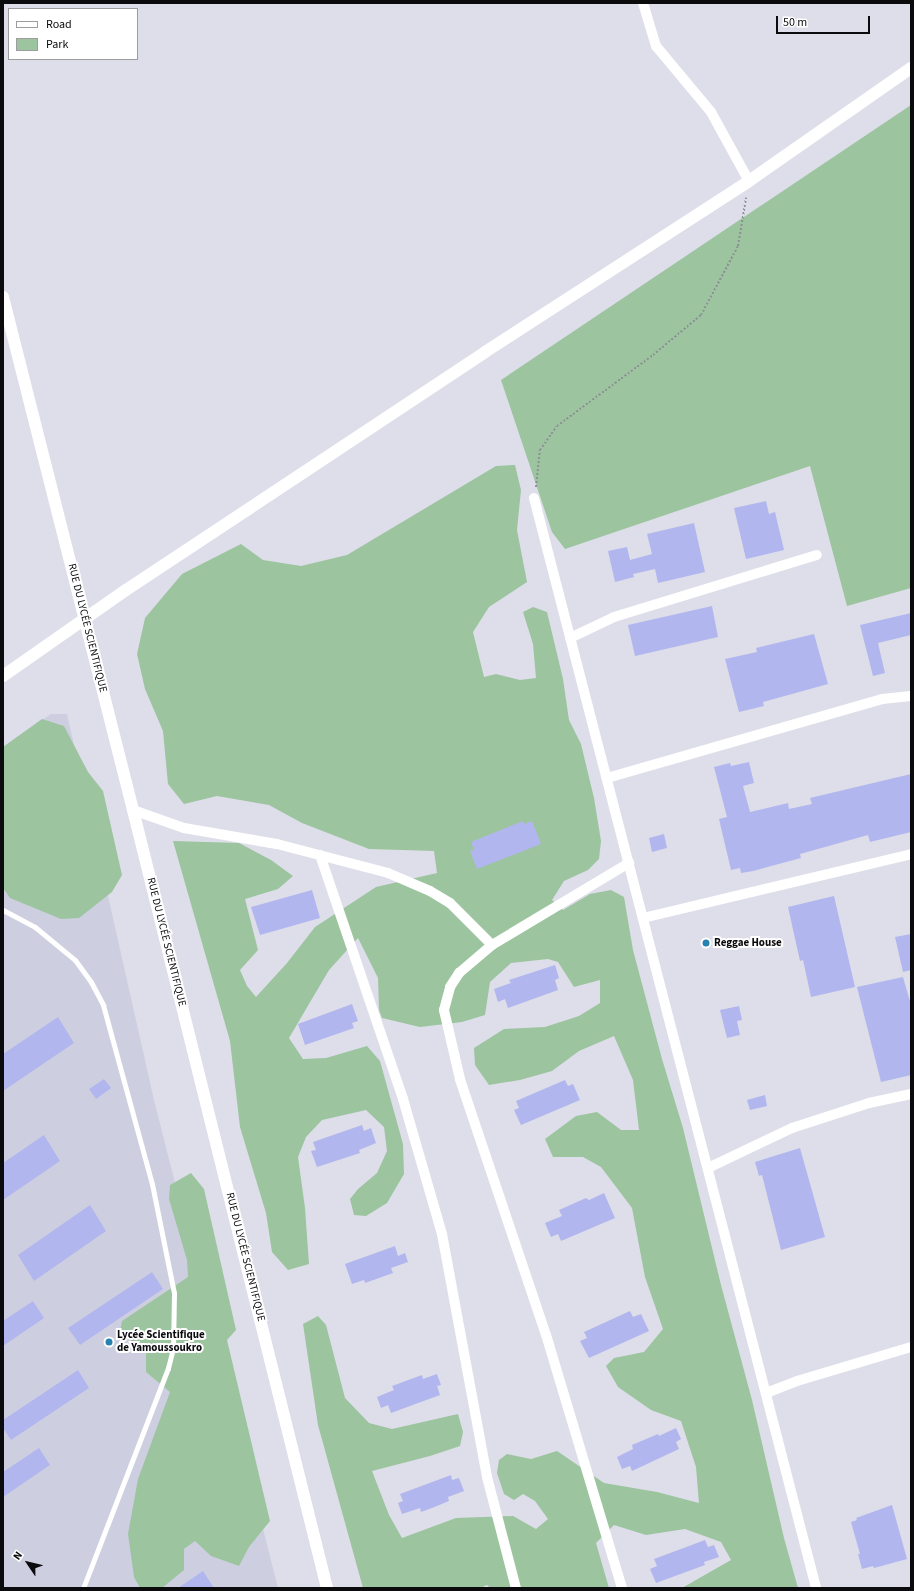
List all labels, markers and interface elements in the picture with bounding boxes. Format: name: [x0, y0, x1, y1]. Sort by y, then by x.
legend: [8, 8, 138, 60]
scale bar: [778, 8, 872, 34]
text: 50 m: [783, 14, 807, 31]
text: Road: [46, 16, 72, 33]
text: Park: [46, 36, 68, 53]
street label: RUE DU LYCÉE SCIENTIFIQUE: [65, 562, 109, 694]
street label: RUE DU LYCÉE SCIENTIFIQUE: [144, 876, 188, 1008]
place label: Reggae House: [714, 936, 782, 950]
marker: Reggae House: [701, 938, 711, 948]
street label: RUE DU LYCÉE SCIENTIFIQUE: [223, 1191, 267, 1323]
place label: Lycée Scientifique de Yamoussoukro: [117, 1329, 205, 1355]
marker: Lycée Scientifique de Yamoussoukro: [104, 1337, 114, 1347]
north arrow: [8, 1543, 48, 1583]
text: N: [10, 1549, 26, 1563]

